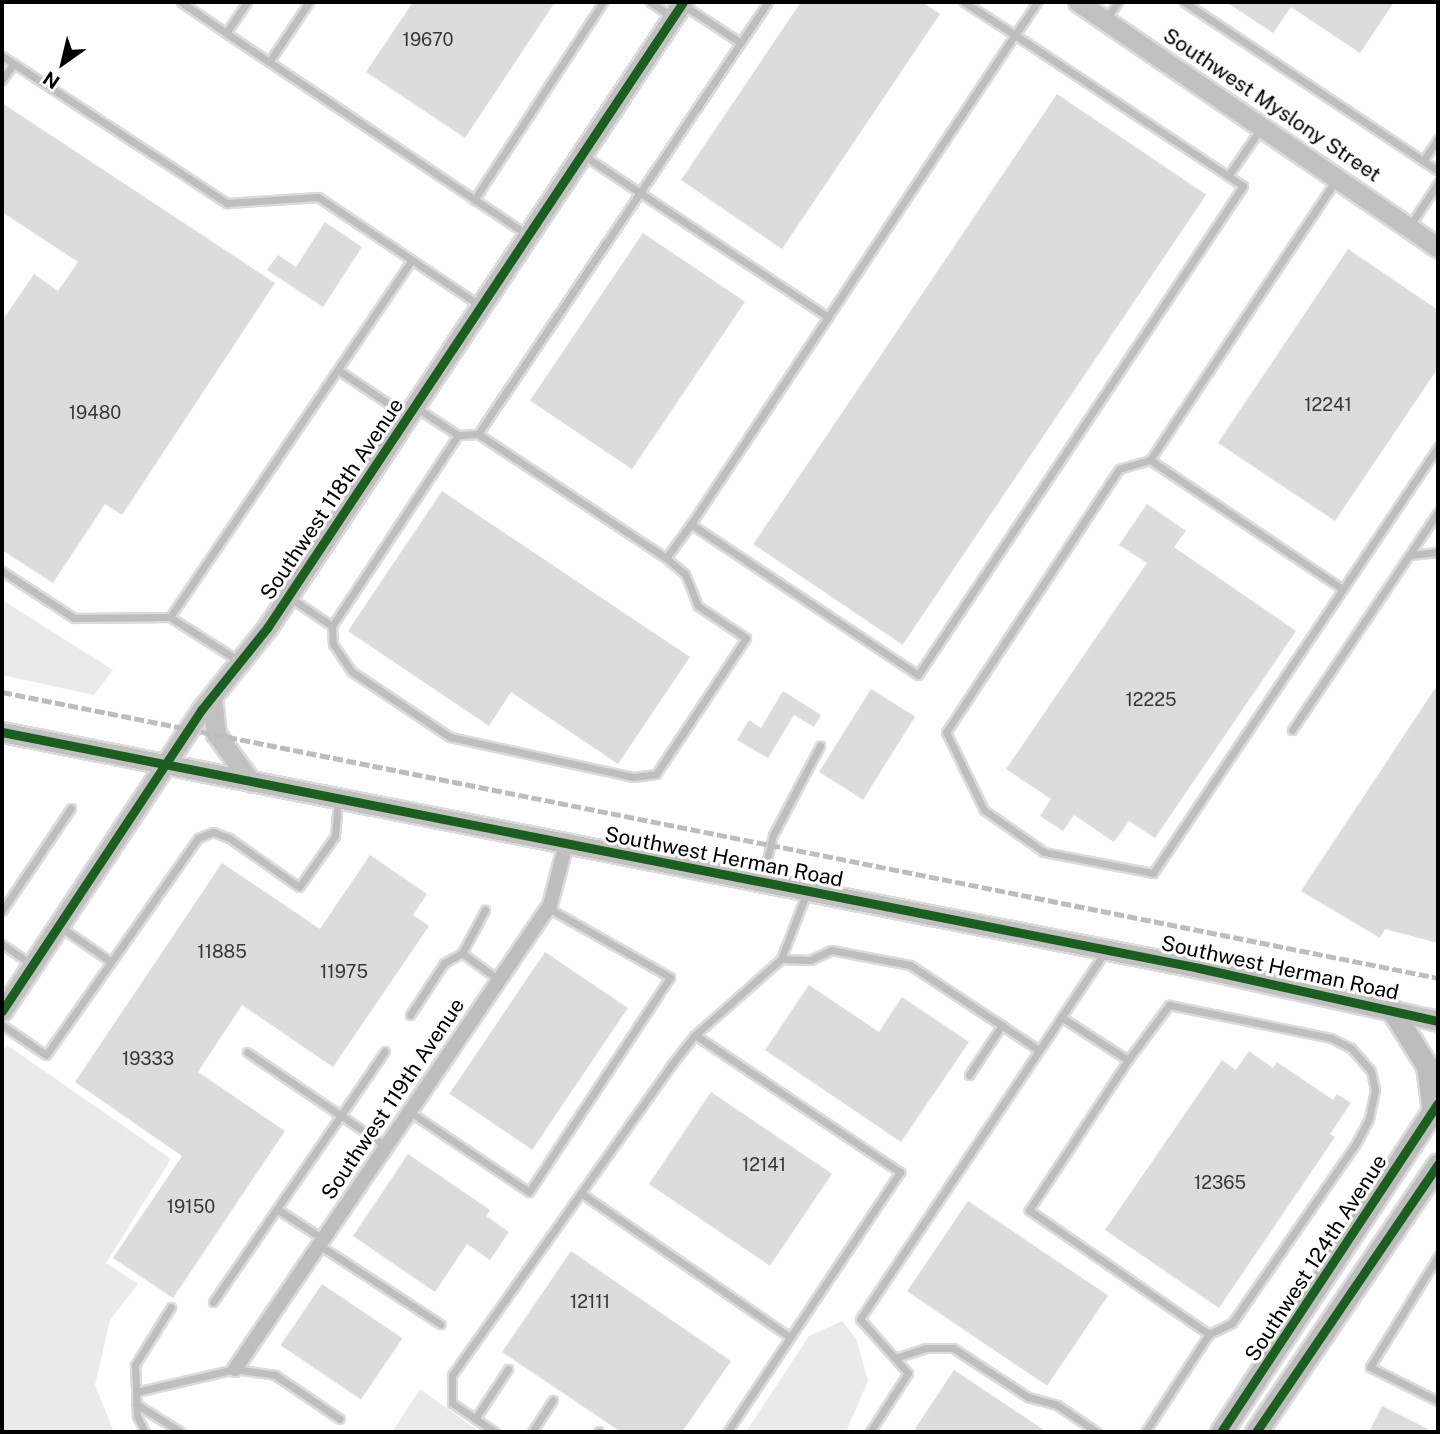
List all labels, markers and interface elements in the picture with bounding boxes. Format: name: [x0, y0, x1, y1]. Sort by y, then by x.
street label: Southwest Myslony Street: [1158, 23, 1386, 187]
north arrow: [28, 28, 98, 98]
house number: 19670: [403, 29, 453, 51]
text: N: [39, 67, 64, 94]
street label: Southwest 118th Avenue: [255, 393, 409, 605]
house number: 12241: [1304, 394, 1352, 416]
house number: 19480: [69, 402, 121, 424]
house number: 12225: [1125, 689, 1177, 711]
street label: Southwest Herman Road: [603, 822, 845, 892]
street label: Southwest Herman Road: [1159, 930, 1401, 1006]
house number: 11885: [197, 941, 247, 963]
house number: 11975: [320, 961, 368, 983]
street label: Southwest 119th Avenue: [316, 994, 470, 1204]
house number: 19333: [122, 1048, 174, 1070]
street label: Southwest 124th Avenue: [1240, 1150, 1392, 1366]
house number: 12141: [742, 1154, 786, 1176]
house number: 12365: [1194, 1172, 1246, 1194]
house number: 19150: [167, 1196, 215, 1218]
house number: 12111: [570, 1291, 610, 1313]

